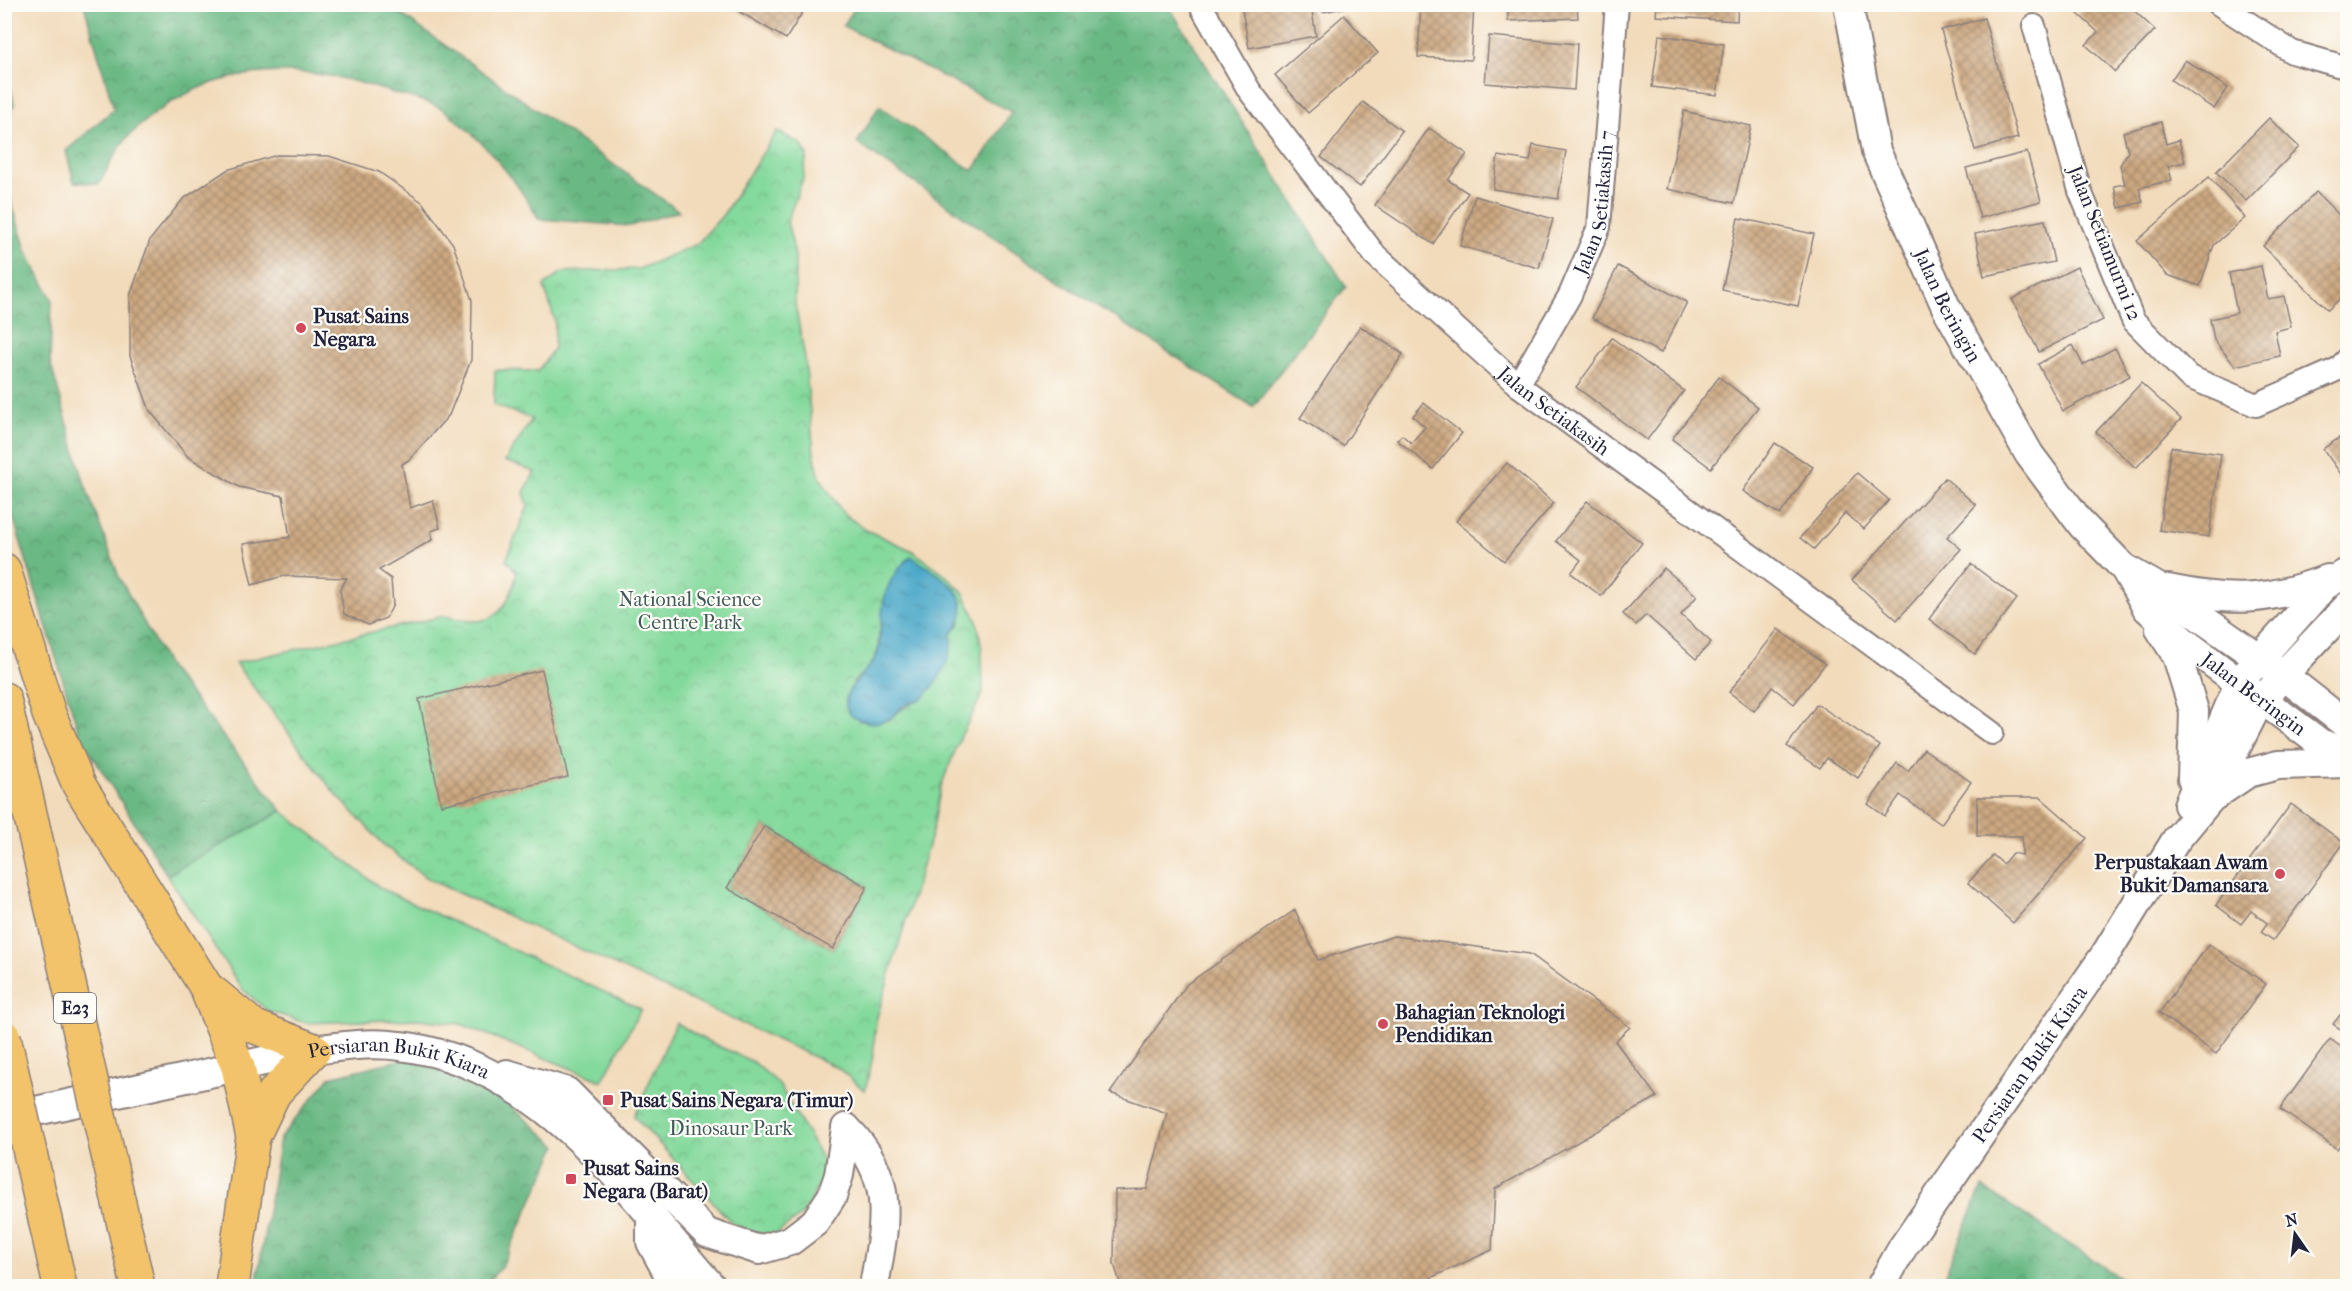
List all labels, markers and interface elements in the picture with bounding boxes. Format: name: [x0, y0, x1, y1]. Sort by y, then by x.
street label: Jalan Setiakasih 7: [1568, 129, 1618, 280]
street label: Jalan Setiamurni 12: [2063, 160, 2147, 324]
street label: Jalan Beringin: [1909, 243, 1986, 367]
place label: Pusat Sains Negara: [313, 305, 410, 351]
marker: Pusat Sains Negara: [294, 321, 308, 335]
street label: Jalan Setiakasih: [1492, 360, 1615, 460]
park label: National Science Centre Park: [619, 588, 761, 634]
street label: Jalan Beringin: [2196, 646, 2311, 740]
place label: Perpustakaan Awam Bukit Damansara: [2094, 851, 2269, 897]
marker: Perpustakaan Awam Bukit Damansara: [2273, 867, 2287, 881]
street label: Persiaran Bukit Kiara: [1967, 981, 2092, 1147]
road number: E23: [54, 993, 96, 1023]
place label: Bahagian Teknologi Pendidikan: [1395, 1001, 1566, 1047]
marker: Bahagian Teknologi Pendidikan: [1376, 1017, 1390, 1031]
street label: Persiaran Bukit Kiara: [305, 1033, 494, 1084]
place label: Pusat Sains Negara (Timur): [620, 1089, 853, 1112]
marker: Pusat Sains Negara (Timur): [601, 1093, 615, 1107]
park label: Dinosaur Park: [669, 1117, 793, 1140]
place label: Pusat Sains Negara (Barat): [583, 1157, 708, 1203]
marker: Pusat Sains Negara (Barat): [564, 1172, 578, 1186]
north arrow: [2265, 1204, 2325, 1264]
text: N: [2283, 1209, 2301, 1231]

